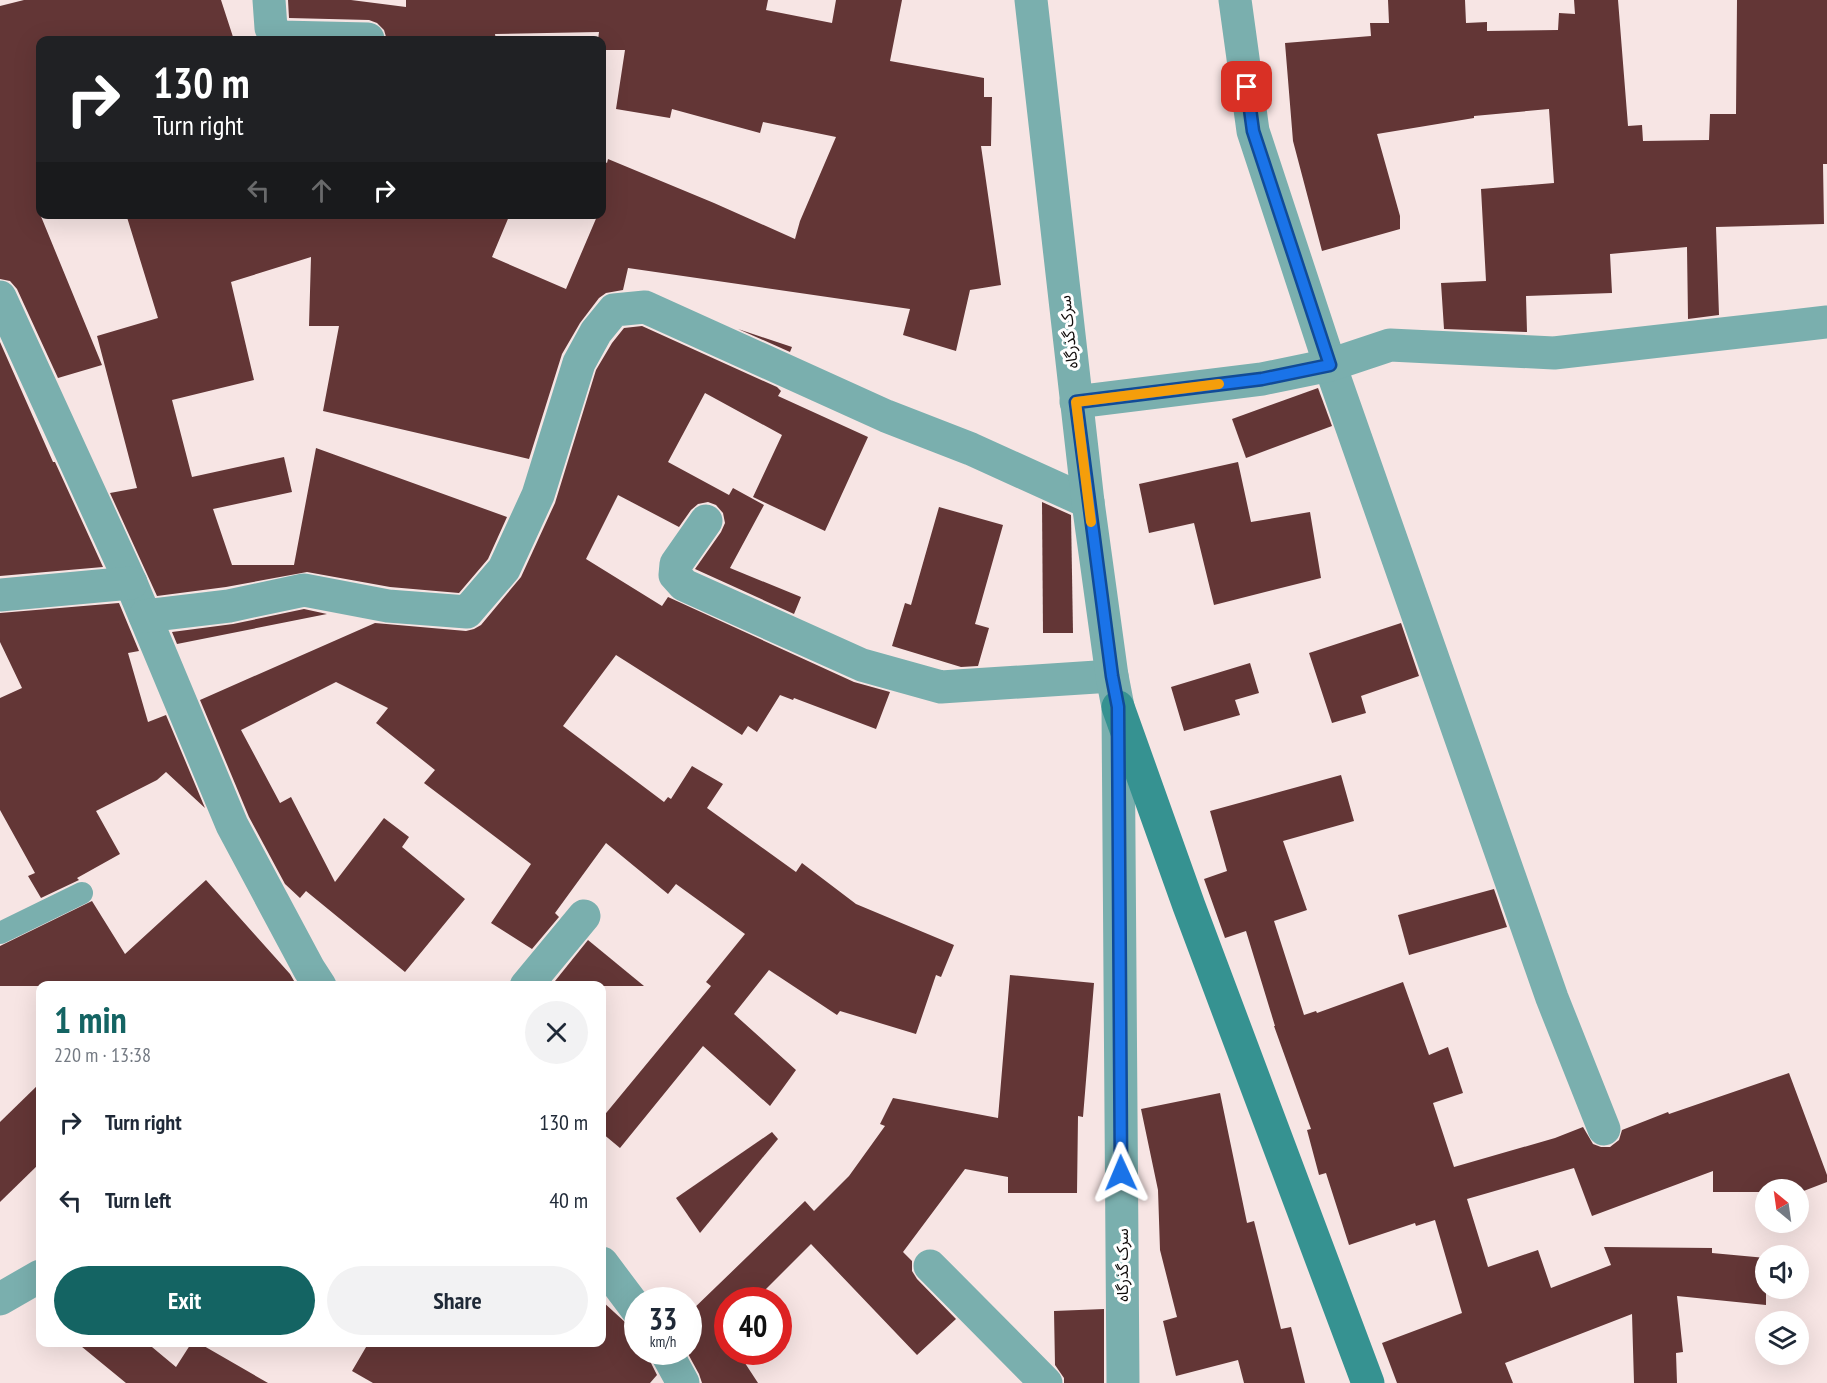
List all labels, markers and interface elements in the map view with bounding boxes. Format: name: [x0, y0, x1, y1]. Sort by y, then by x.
text: 130 m: [153, 55, 250, 110]
icon: right: [54, 60, 132, 138]
pin: [1221, 61, 1272, 112]
icon: arrive: [1230, 70, 1263, 103]
text: Turn right: [153, 108, 244, 142]
icon: left: [242, 174, 275, 207]
icon: ahead: [305, 174, 338, 207]
icon: right: [368, 174, 401, 207]
street label: سرک گذرگاه: [1054, 294, 1082, 370]
text: 1 min: [54, 996, 127, 1043]
button: close: [525, 1001, 588, 1064]
text: 220 m · 13:38: [54, 1042, 151, 1068]
icon: right: [54, 1106, 87, 1139]
text: Turn right: [105, 1108, 182, 1136]
text: 130 m: [539, 1108, 588, 1136]
position arrow: [1089, 1141, 1153, 1205]
north arrow: [1755, 1179, 1809, 1233]
map controls: [1755, 1179, 1809, 1365]
icon: left: [54, 1184, 87, 1217]
text: Turn left: [105, 1186, 171, 1214]
text: 40 m: [549, 1186, 588, 1214]
street label: سرک گذرگاه: [1112, 1228, 1132, 1302]
button: sound: [1755, 1245, 1809, 1299]
button: Exit: [54, 1266, 315, 1335]
button: Share: [327, 1266, 588, 1335]
speed limit sign: 40: [714, 1287, 792, 1365]
text: 33: [649, 1299, 677, 1338]
button: layers: [1755, 1311, 1809, 1365]
text: km/h: [650, 1332, 676, 1351]

